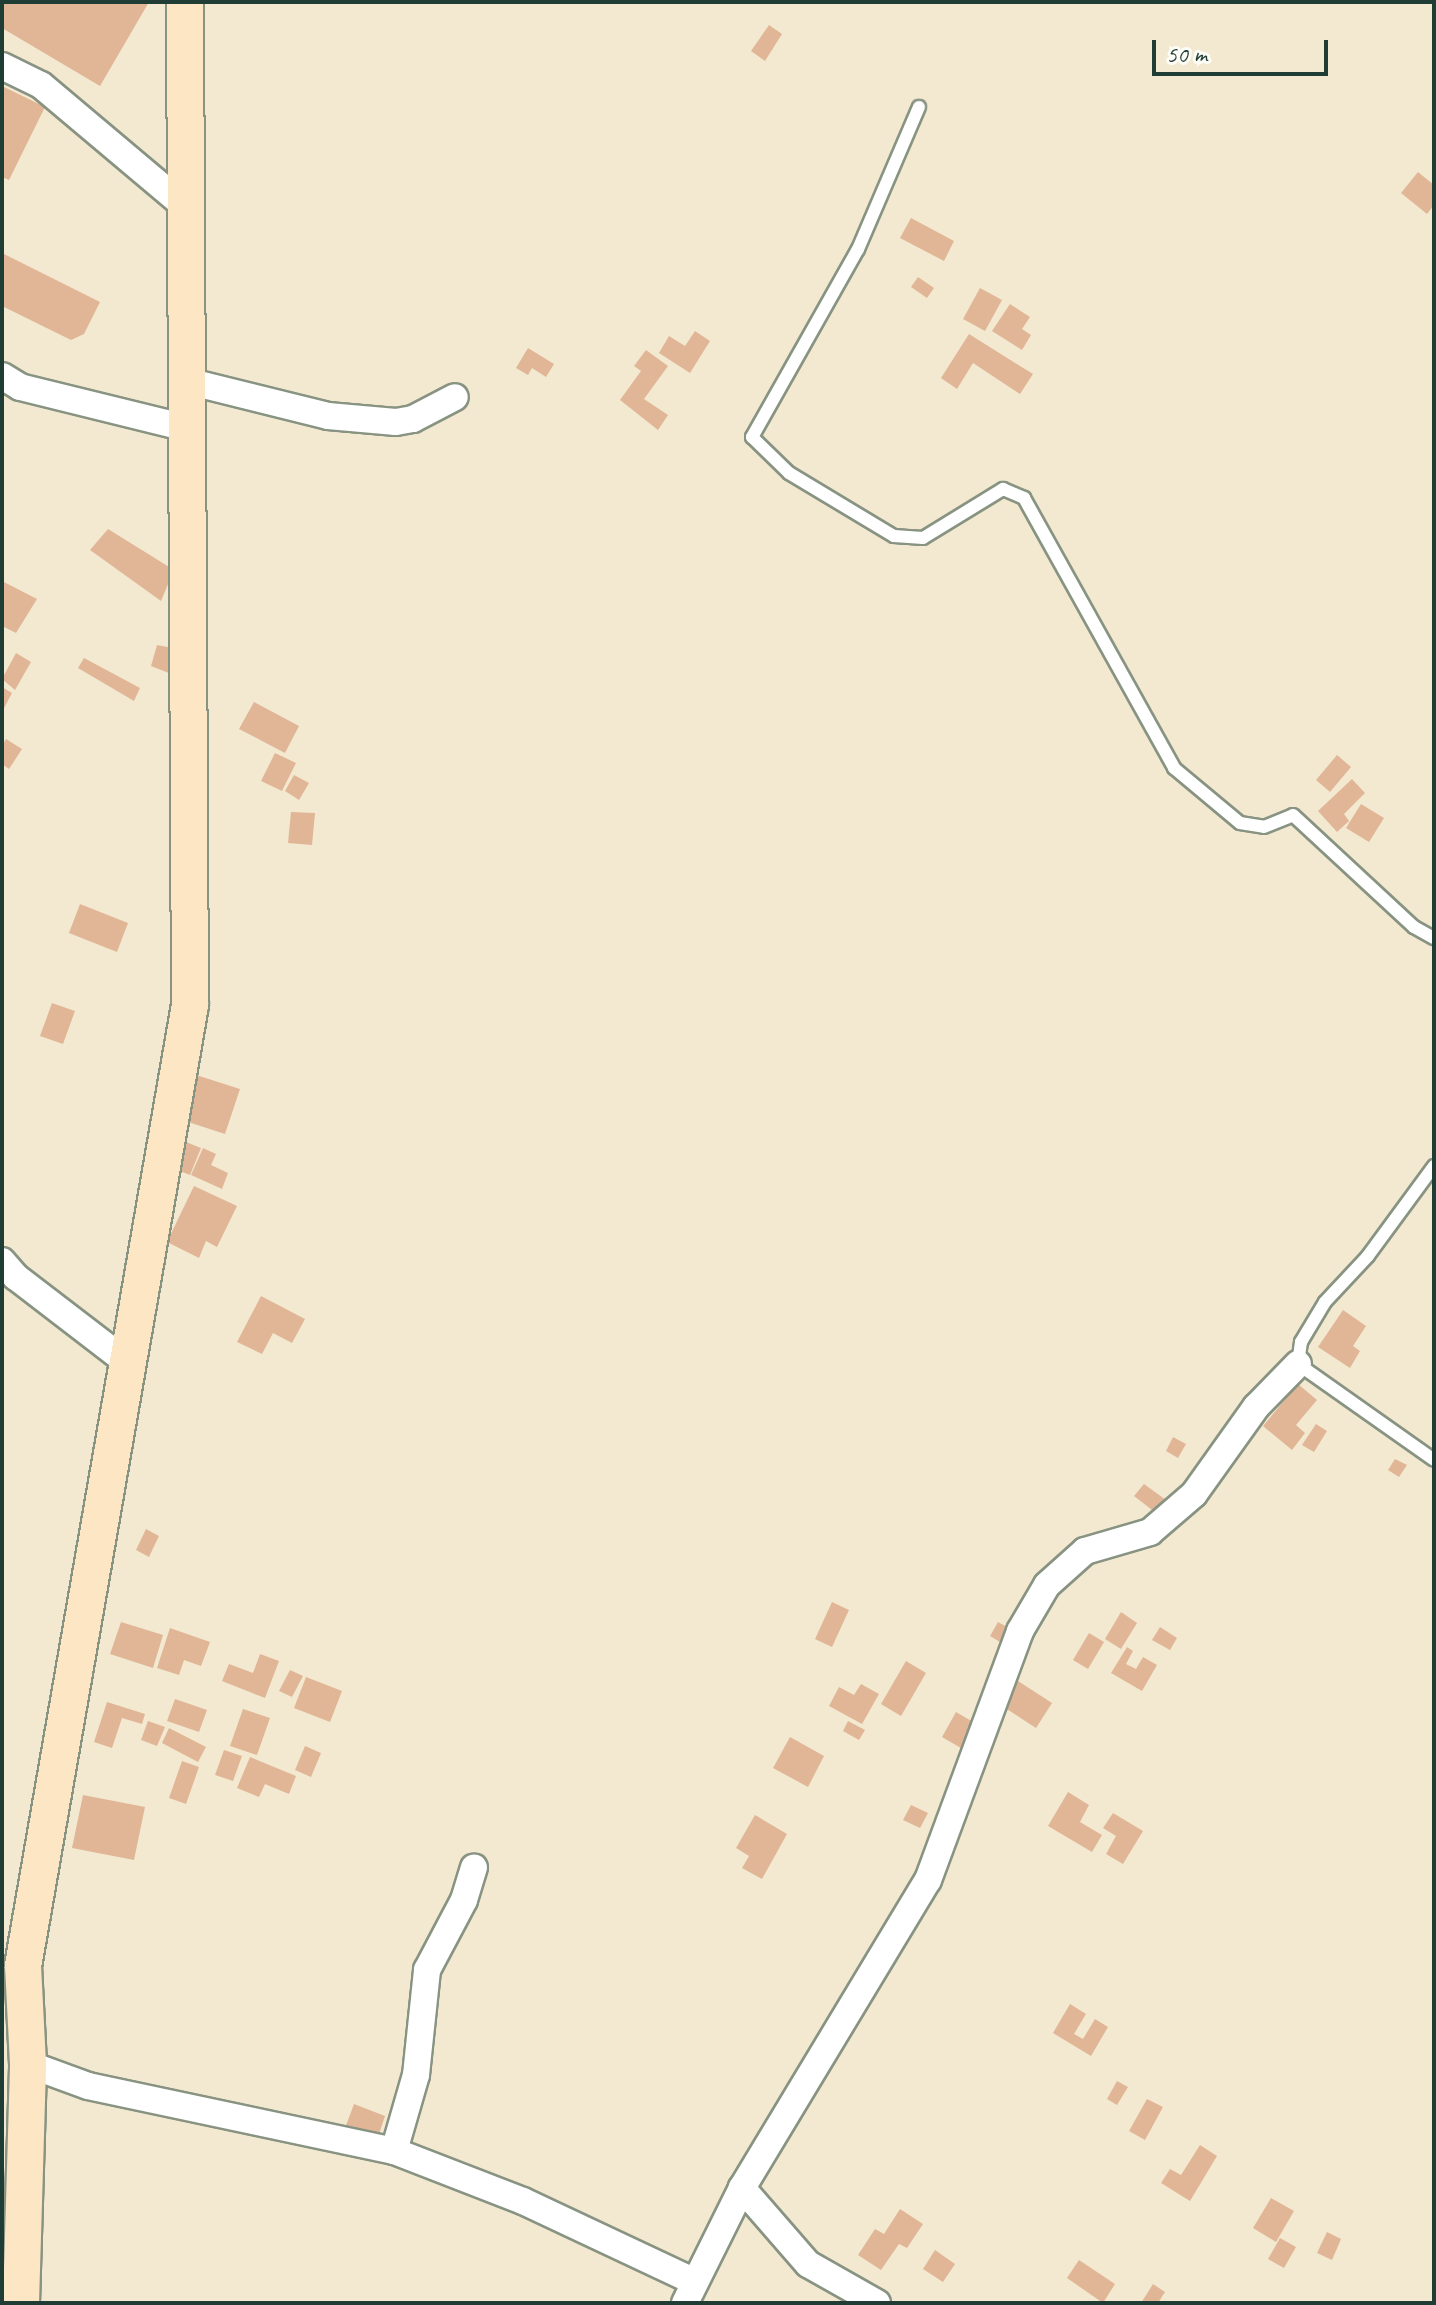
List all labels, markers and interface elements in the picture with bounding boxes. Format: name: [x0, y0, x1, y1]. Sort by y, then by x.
scale bar: [1156, 24, 1332, 74]
text: 50 m: [1166, 39, 1207, 69]

